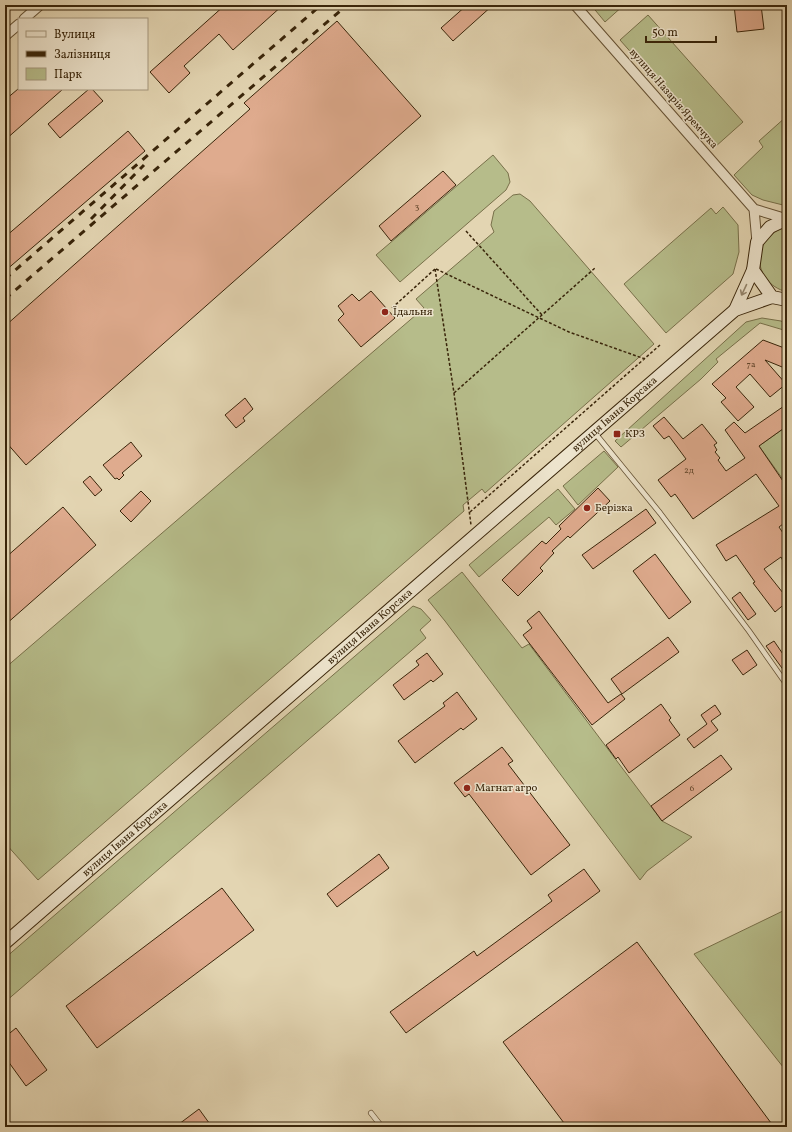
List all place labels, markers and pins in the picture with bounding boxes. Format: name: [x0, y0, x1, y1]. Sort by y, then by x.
place label: Їдальня: [393, 305, 433, 320]
marker: Їдальня: [380, 307, 390, 317]
place label: КРЗ: [625, 427, 645, 442]
marker: КРЗ: [612, 429, 622, 439]
place label: Берізка: [595, 501, 633, 516]
marker: Берізка: [582, 503, 592, 513]
place label: Магнат агро: [475, 781, 538, 796]
marker: Магнат агро: [462, 783, 472, 793]

